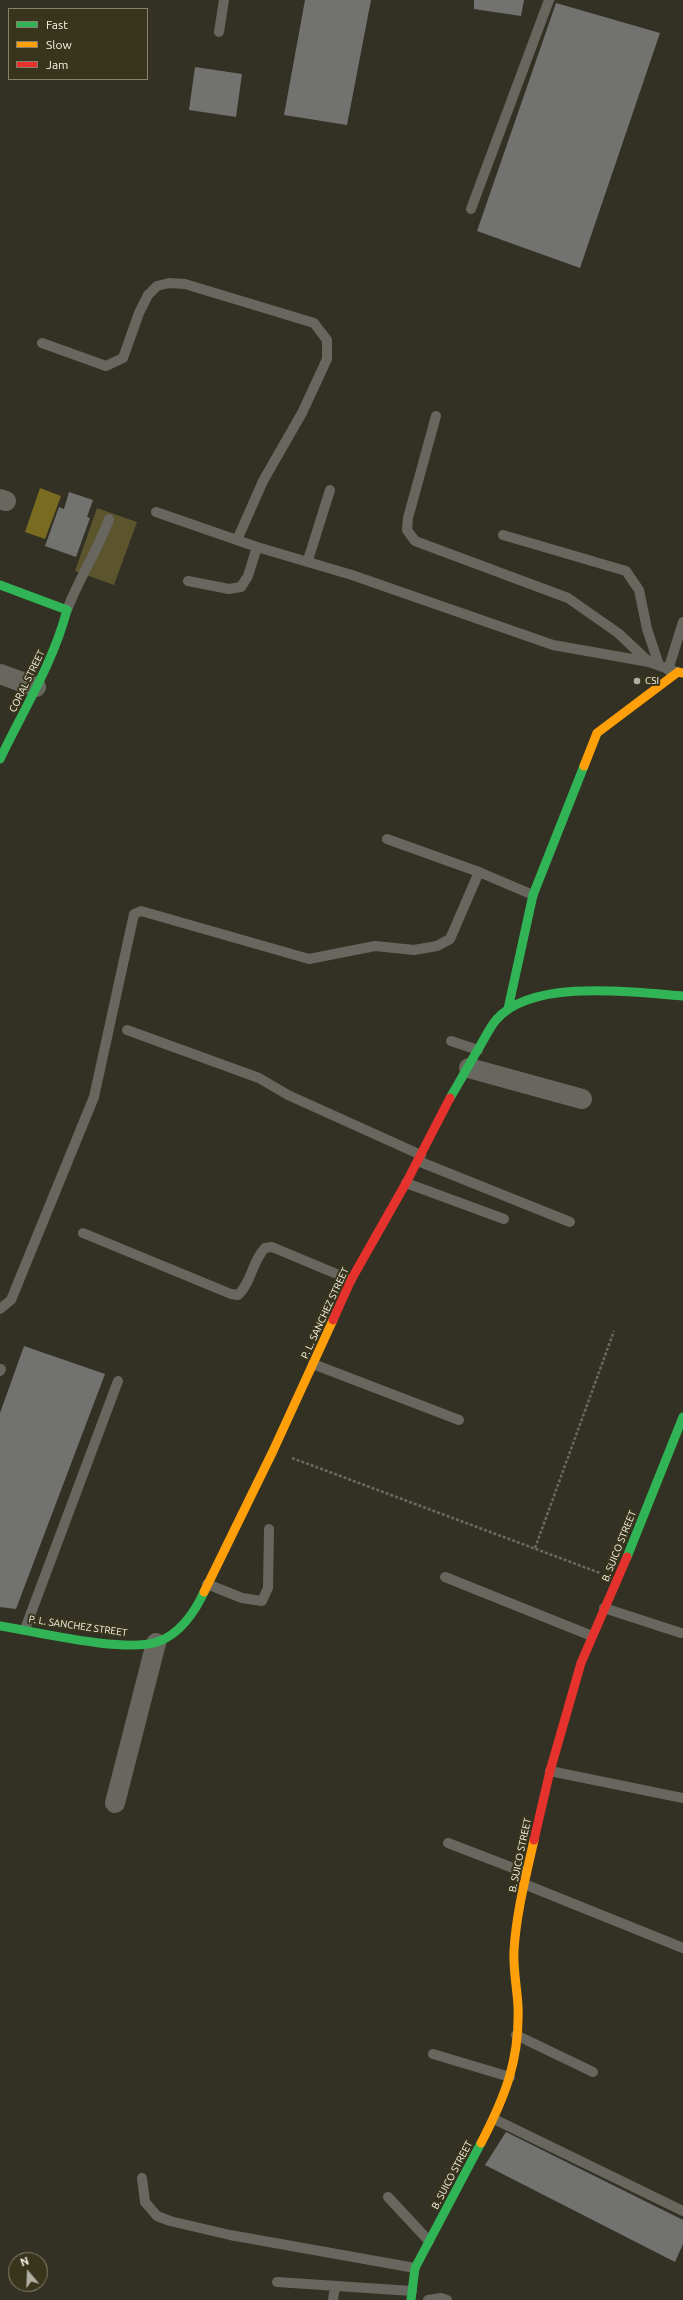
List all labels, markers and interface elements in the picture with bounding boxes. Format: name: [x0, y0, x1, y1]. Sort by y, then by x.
legend: [8, 8, 148, 80]
text: Fast: [46, 18, 68, 31]
text: Slow: [46, 38, 72, 51]
text: Jam: [46, 58, 68, 71]
street label: CORAL STREET: [7, 648, 47, 714]
place label: CSI: [645, 675, 659, 687]
marker: CSI: [632, 676, 642, 686]
street label: P. L. SANCHEZ STREET: [299, 1265, 351, 1361]
street label: B. SUICO STREET: [599, 1509, 639, 1583]
street label: P. L. SANCHEZ STREET: [28, 1613, 128, 1639]
street label: B. SUICO STREET: [506, 1817, 534, 1893]
street label: B. SUICO STREET: [429, 2139, 475, 2211]
north arrow: [8, 2252, 48, 2292]
text: N: [19, 2255, 30, 2269]

